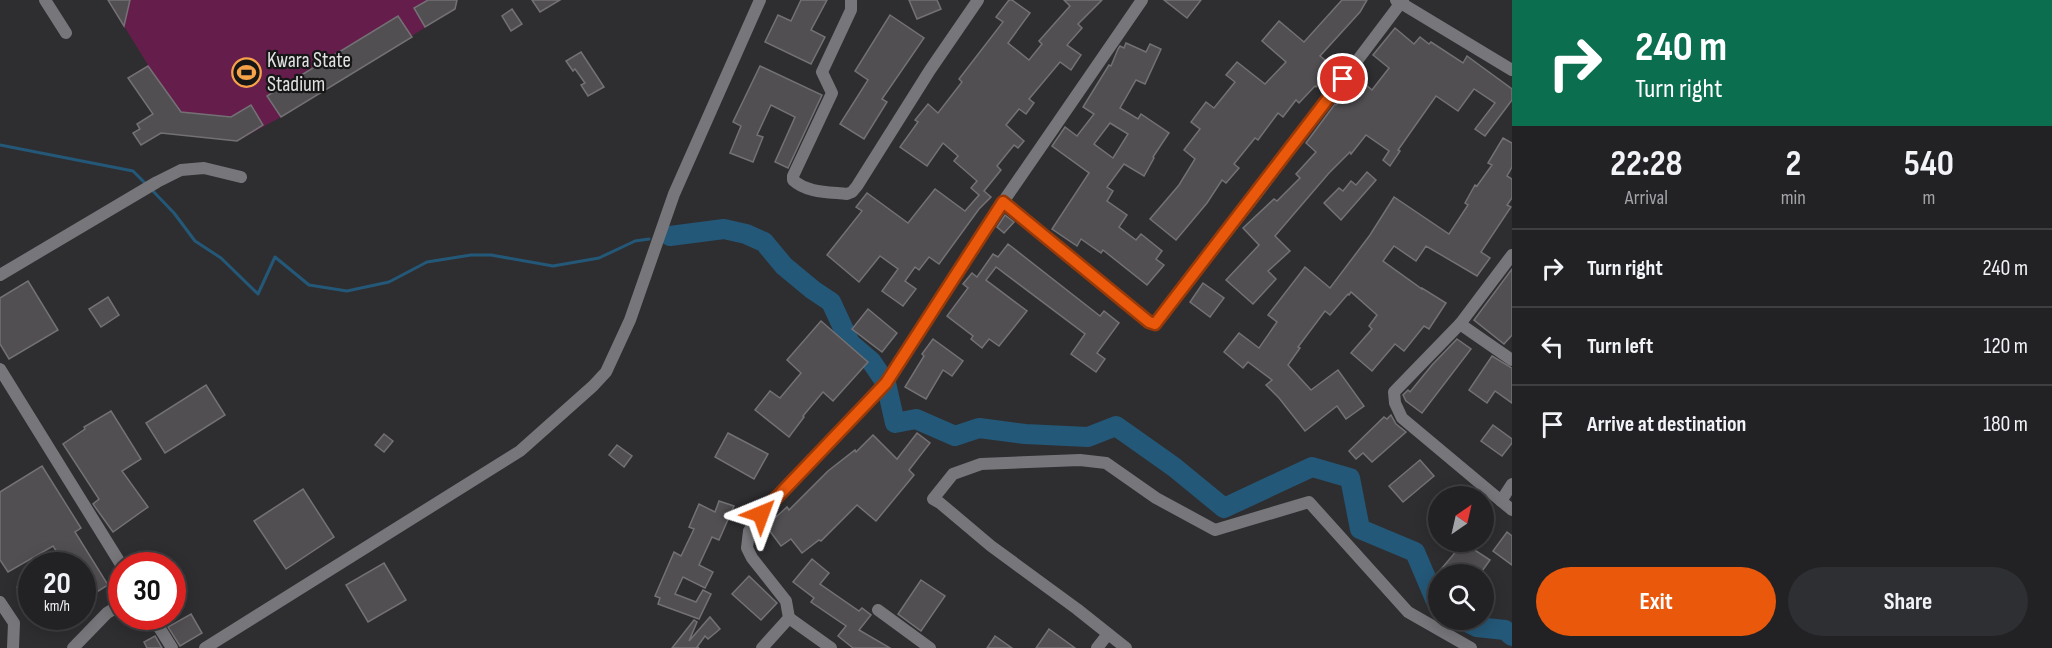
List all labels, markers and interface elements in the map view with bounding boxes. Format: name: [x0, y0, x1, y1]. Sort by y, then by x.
text: 240 m: [1635, 22, 1727, 73]
icon: right: [1536, 24, 1614, 102]
place label: Kwara State Stadium: [267, 48, 351, 97]
pin: [1317, 53, 1368, 104]
sports icon: Kwara State Stadium: [230, 56, 262, 88]
icon: arrive: [1326, 62, 1359, 95]
text: Turn right: [1635, 73, 1722, 105]
text: 22:28: [1610, 143, 1683, 186]
text: 2: [1785, 143, 1801, 186]
text: 540: [1904, 143, 1954, 186]
text: Arrival: [1625, 186, 1668, 210]
text: min: [1781, 186, 1806, 210]
text: m: [1922, 186, 1935, 210]
icon: right: [1536, 252, 1569, 285]
text: Turn right: [1587, 255, 1663, 282]
text: 240 m: [1982, 255, 2028, 282]
icon: left: [1536, 330, 1569, 363]
text: Turn left: [1587, 333, 1653, 360]
text: 120 m: [1984, 333, 2028, 360]
icon: arrive: [1536, 408, 1569, 441]
text: Arrive at destination: [1587, 411, 1746, 438]
text: 180 m: [1983, 411, 2028, 438]
position arrow: [729, 482, 793, 546]
north arrow: [1428, 486, 1494, 552]
map controls: [1428, 486, 1494, 630]
speed limit sign: 30: [108, 552, 186, 630]
button: search: [1428, 564, 1494, 630]
text: 20: [43, 566, 71, 602]
button: Exit: [1536, 567, 1776, 636]
button: Share: [1788, 567, 2028, 636]
text: km/h: [44, 597, 70, 616]

